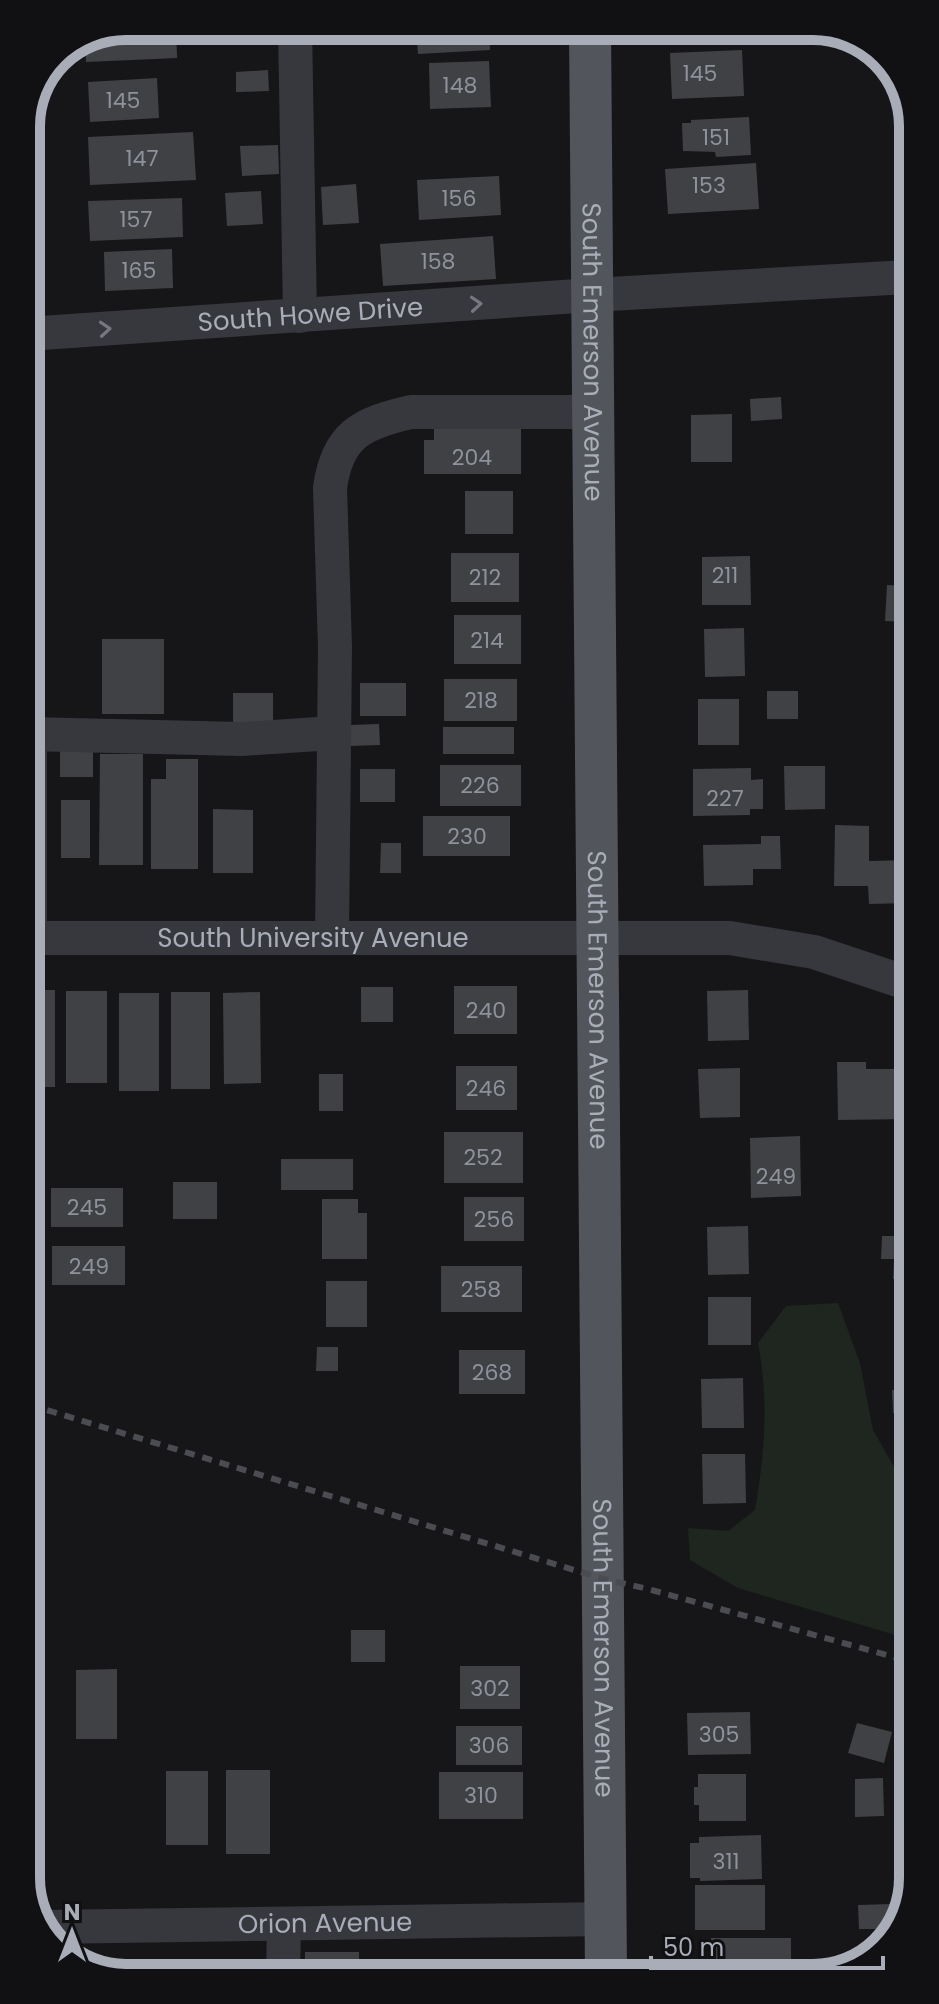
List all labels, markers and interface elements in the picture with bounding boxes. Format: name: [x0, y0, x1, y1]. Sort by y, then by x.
house number: 145: [683, 58, 717, 89]
house number: 148: [443, 70, 477, 101]
house number: 145: [106, 85, 140, 116]
house number: 151: [702, 122, 730, 153]
house number: 147: [126, 143, 158, 174]
house number: 153: [692, 170, 726, 201]
house number: 156: [442, 183, 476, 214]
street label: South Emerson Avenue: [573, 202, 612, 502]
house number: 157: [120, 204, 152, 235]
house number: 158: [421, 246, 455, 277]
house number: 165: [122, 255, 156, 286]
street label: South Howe Drive: [196, 289, 424, 340]
one-way arrow: [470, 296, 483, 313]
one-way arrow: [99, 321, 112, 338]
house number: 204: [452, 442, 492, 473]
house number: 211: [712, 560, 738, 591]
house number: 212: [469, 562, 501, 593]
house number: 214: [470, 625, 504, 656]
house number: 218: [464, 685, 498, 716]
house number: 226: [460, 770, 500, 801]
house number: 227: [706, 783, 744, 814]
house number: 230: [447, 821, 487, 852]
street label: South Emerson Avenue: [579, 850, 617, 1150]
street label: South University Avenue: [157, 920, 469, 956]
house number: 240: [466, 995, 506, 1026]
house number: 246: [466, 1073, 506, 1104]
house number: 252: [463, 1142, 503, 1173]
house number: 249: [756, 1161, 796, 1192]
house number: 245: [67, 1192, 107, 1223]
house number: 256: [474, 1204, 514, 1235]
house number: 249: [69, 1251, 109, 1282]
house number: 258: [461, 1274, 501, 1305]
house number: 268: [472, 1357, 512, 1388]
street label: South Emerson Avenue: [584, 1498, 623, 1798]
house number: 302: [470, 1673, 510, 1704]
house number: 305: [699, 1719, 739, 1750]
house number: 306: [469, 1730, 509, 1761]
house number: 310: [464, 1780, 498, 1811]
house number: 311: [712, 1846, 740, 1877]
north arrow: [32, 1892, 112, 1972]
text: N: [64, 1897, 80, 1928]
street label: Orion Avenue: [238, 1904, 412, 1942]
scale bar: [651, 1920, 883, 1970]
text: 50 m: [663, 1931, 724, 1964]

